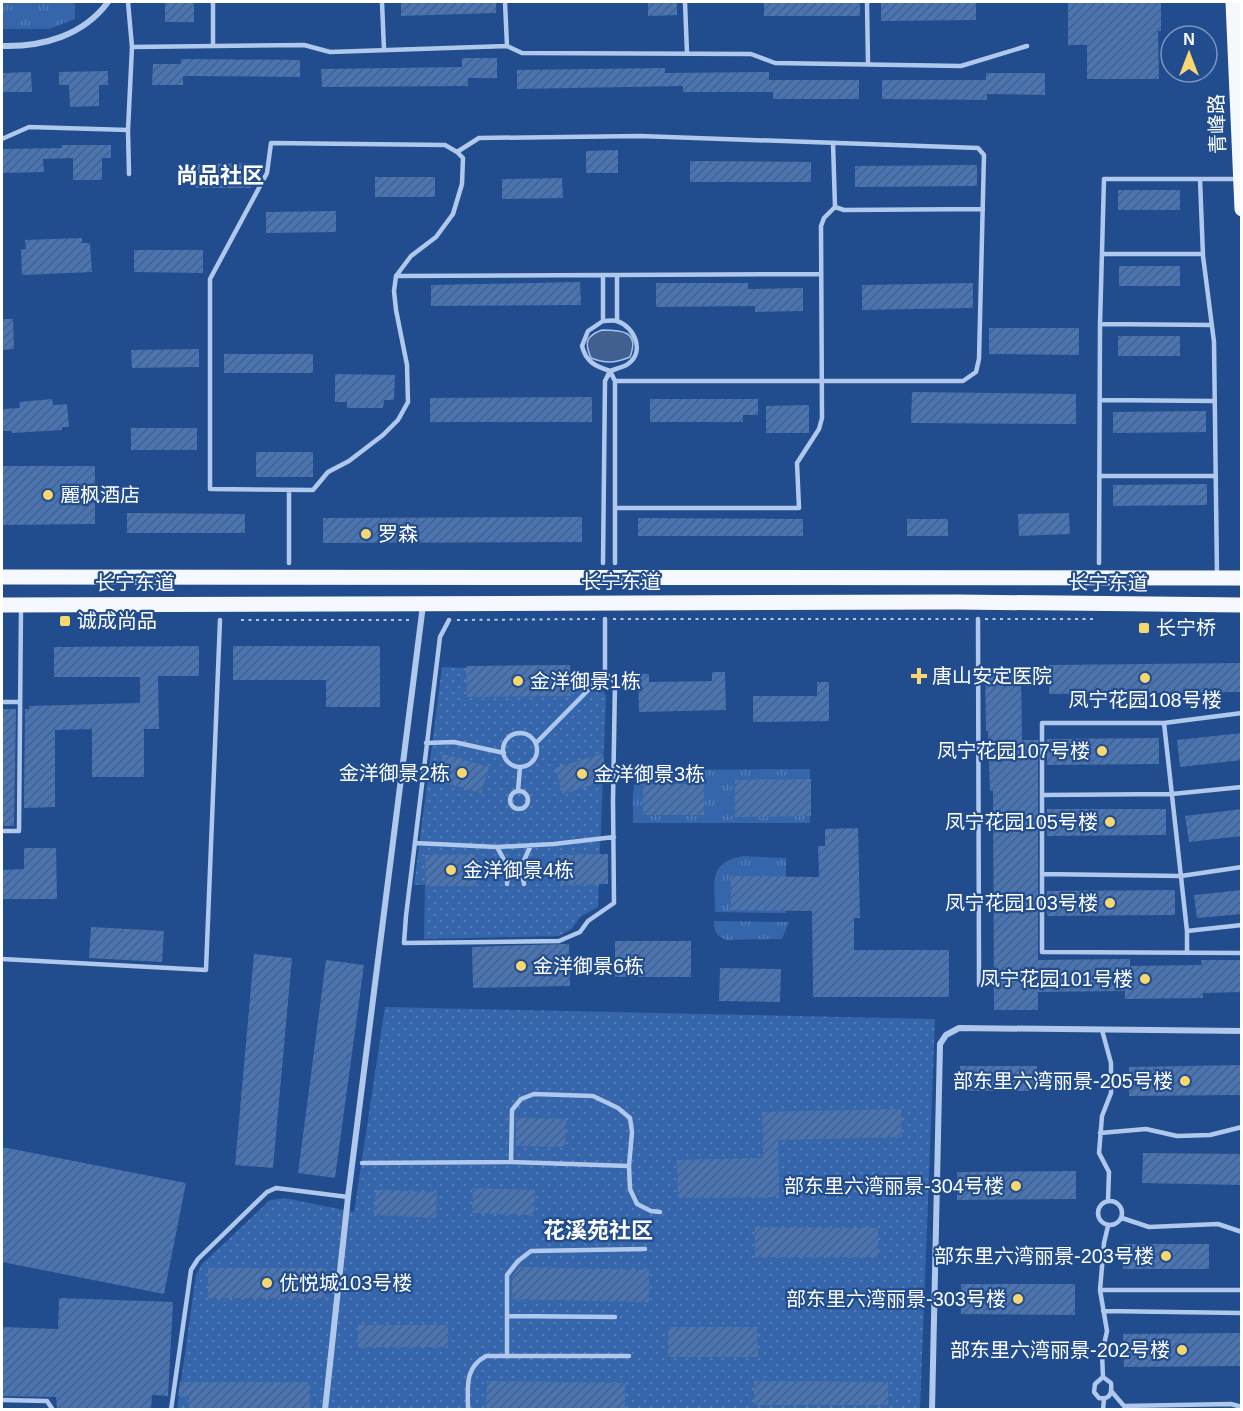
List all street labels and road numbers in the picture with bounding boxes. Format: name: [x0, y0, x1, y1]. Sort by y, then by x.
street label: 青峰路: [1205, 94, 1229, 154]
street label: 长宁东道: [581, 571, 661, 593]
street label: 长宁东道: [1068, 571, 1148, 595]
street label: 长宁东道: [95, 572, 175, 594]

